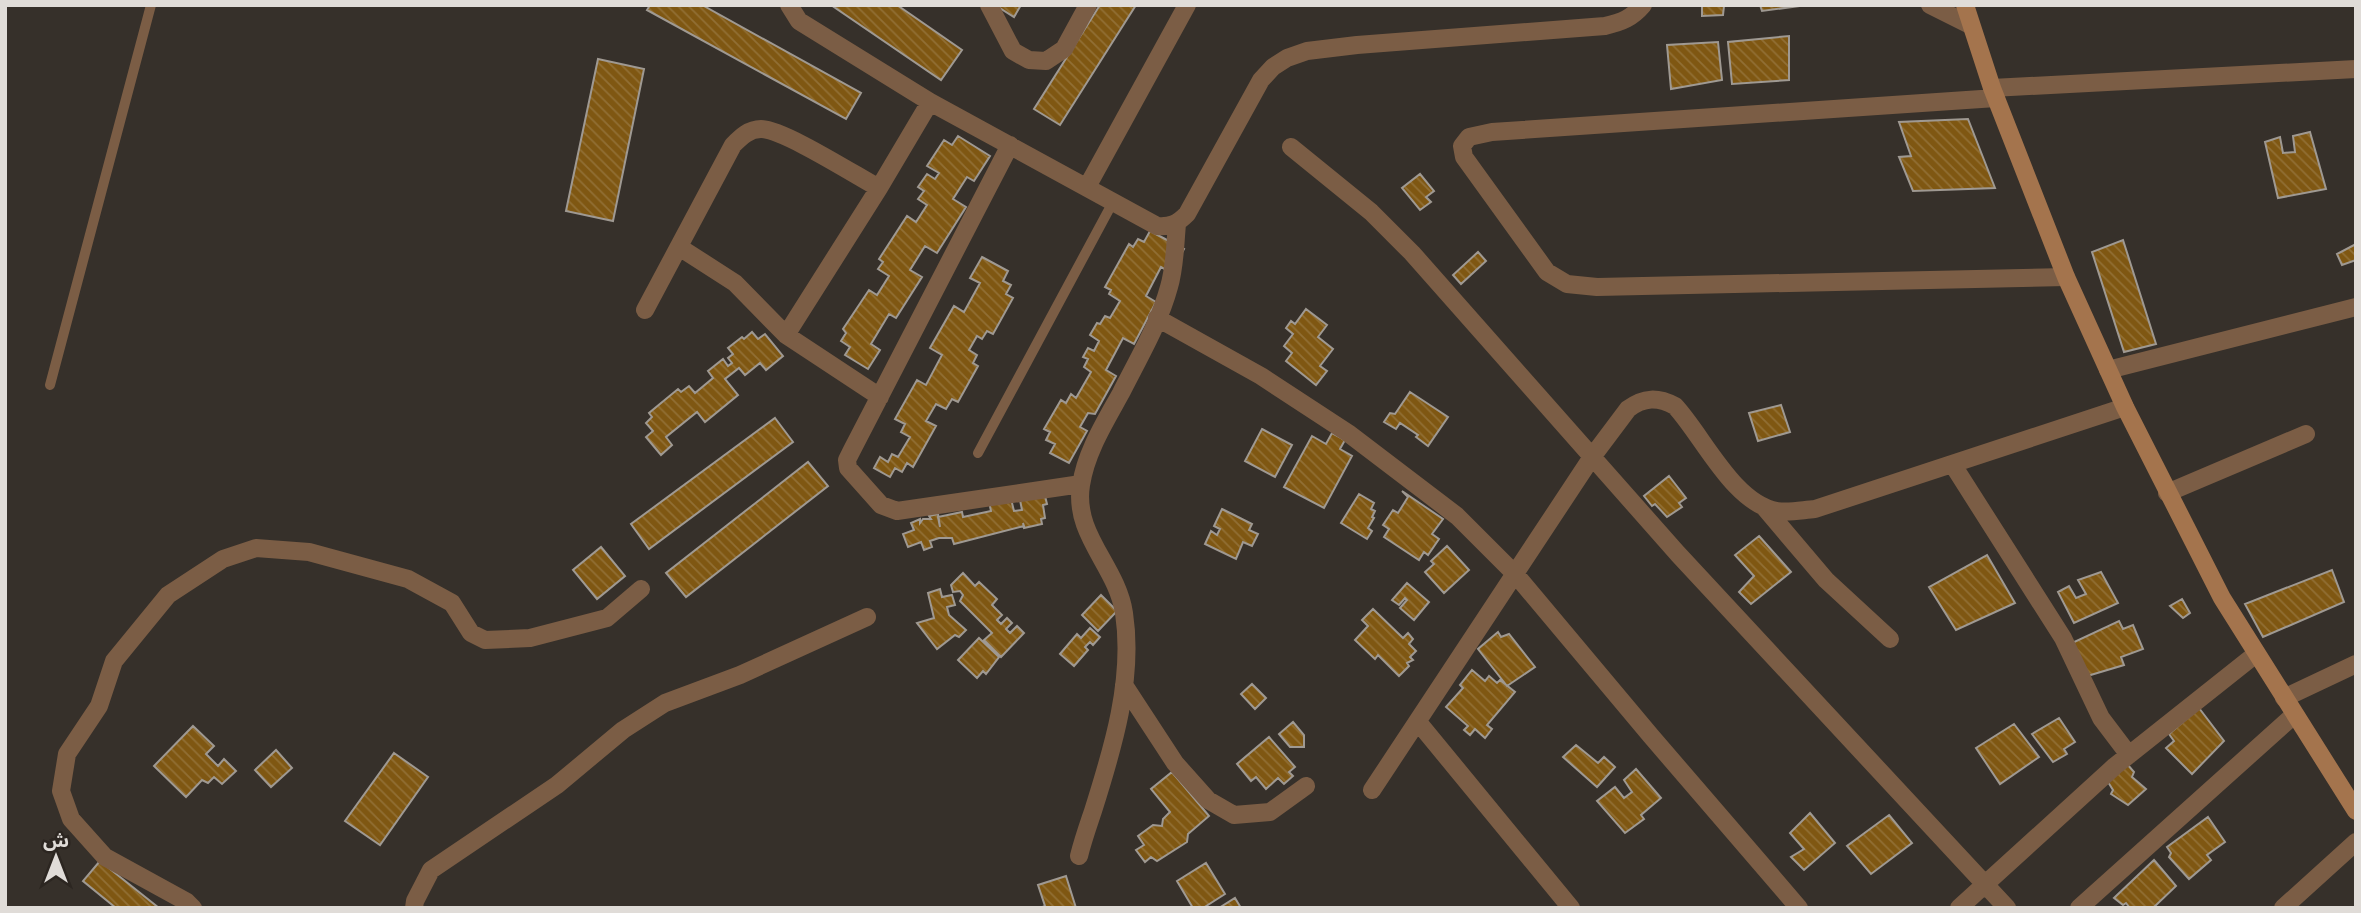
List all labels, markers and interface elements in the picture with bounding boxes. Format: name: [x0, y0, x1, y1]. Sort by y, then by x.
north arrow: [21, 822, 91, 892]
text: ش: [43, 829, 69, 851]

